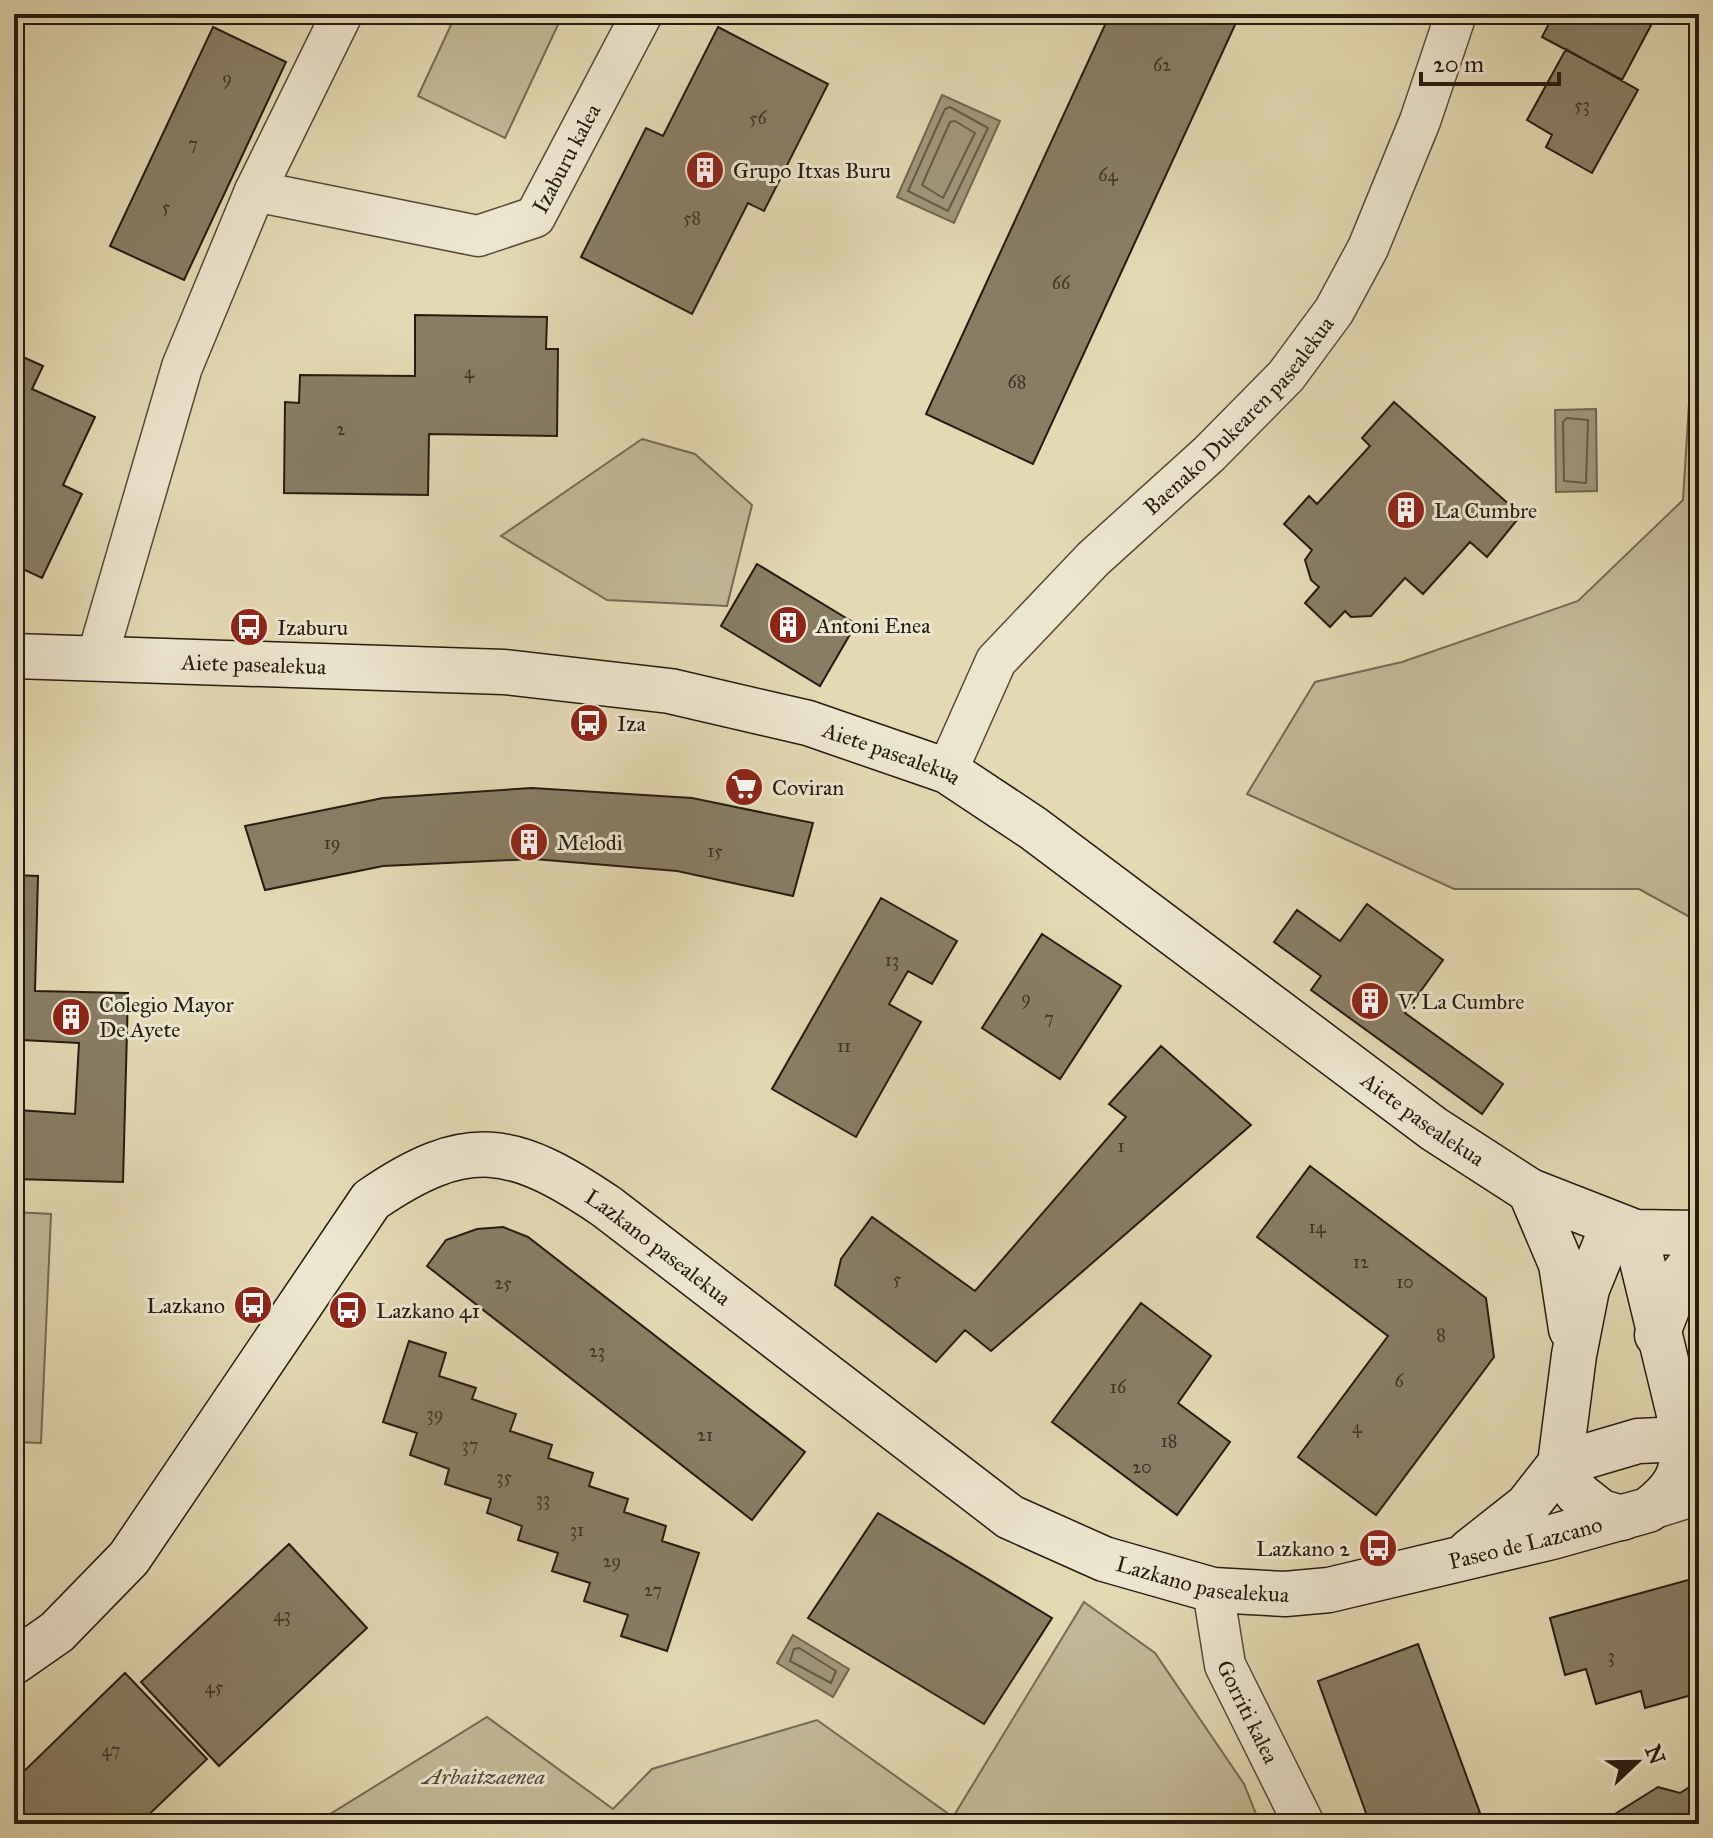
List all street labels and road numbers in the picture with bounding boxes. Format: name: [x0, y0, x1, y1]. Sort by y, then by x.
street label: Izaburu kalea: [527, 99, 607, 218]
street label: Baenako Dukearen pasealekua: [1138, 310, 1340, 521]
street label: Aiete pasealekua: [180, 648, 327, 680]
street label: Aiete pasealekua: [818, 716, 967, 791]
street label: Aiete pasealekua: [1355, 1066, 1490, 1172]
street label: Lazkano pasealekua: [580, 1183, 737, 1312]
street label: Paseo de Lazcano: [1446, 1511, 1605, 1575]
street label: Lazkano pasealekua: [1113, 1550, 1291, 1608]
street label: Gorriti kalea: [1211, 1656, 1285, 1769]

